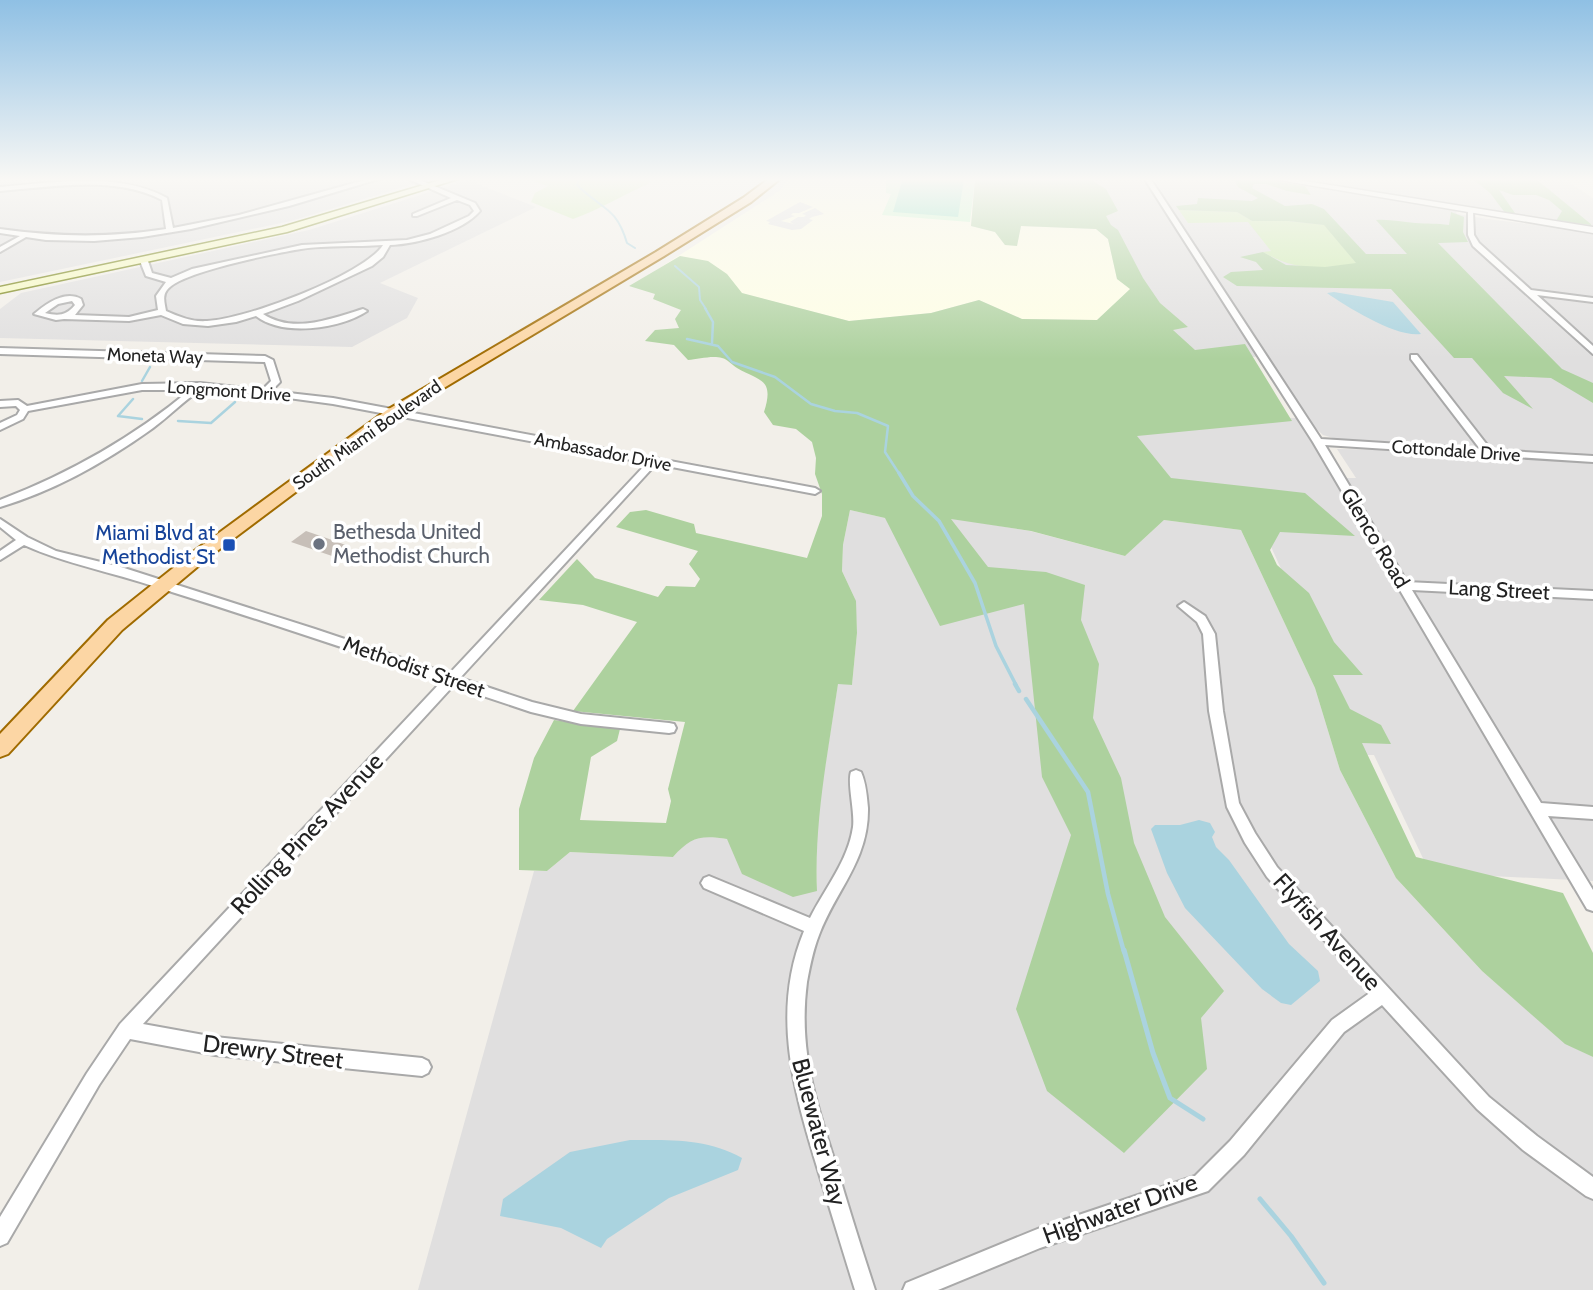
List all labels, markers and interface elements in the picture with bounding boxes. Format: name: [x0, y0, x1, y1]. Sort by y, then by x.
street label: Moneta Way: [107, 343, 203, 369]
street label: South Miami Boulevard: [288, 375, 446, 495]
street label: Longmont Drive: [166, 376, 292, 406]
street label: Ambassador Drive: [533, 428, 673, 476]
street label: Cottondale Drive: [1391, 436, 1521, 466]
street label: Glenco Road: [1336, 483, 1415, 592]
place label: Bethesda United Methodist Church: [333, 519, 490, 568]
place label: Miami Blvd at Methodist St: [95, 520, 215, 569]
marker: Bethesda United Methodist Church: [311, 536, 327, 552]
marker: Miami Blvd at Methodist St: [221, 537, 237, 553]
street label: Lang Street: [1448, 574, 1550, 605]
street label: Methodist Street: [340, 631, 488, 702]
street label: Rolling Pines Avenue: [224, 747, 389, 920]
street label: Flyfish Avenue: [1267, 867, 1388, 996]
street label: Drewry Street: [201, 1029, 345, 1074]
street label: Bluewater Way: [786, 1055, 853, 1209]
street label: Highwater Drive: [1039, 1167, 1201, 1250]

